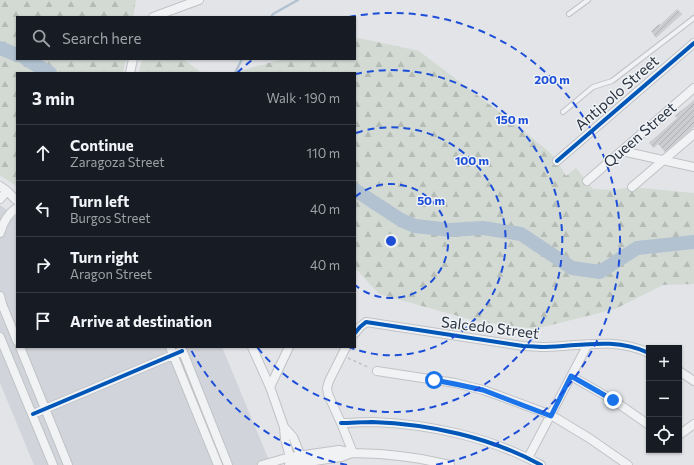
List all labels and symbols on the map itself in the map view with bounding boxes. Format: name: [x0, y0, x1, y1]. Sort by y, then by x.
street label: Antipolo Street: [571, 51, 662, 133]
text: 200 m: [534, 72, 570, 86]
street label: Queen Street: [599, 98, 679, 171]
text: 150 m: [495, 112, 529, 126]
text: 100 m: [455, 153, 489, 167]
text: 50 m: [417, 193, 445, 207]
centre of rings: [384, 234, 398, 248]
street label: Salcedo Street: [440, 312, 540, 342]
route start: [425, 371, 443, 389]
route end: [604, 391, 622, 409]

